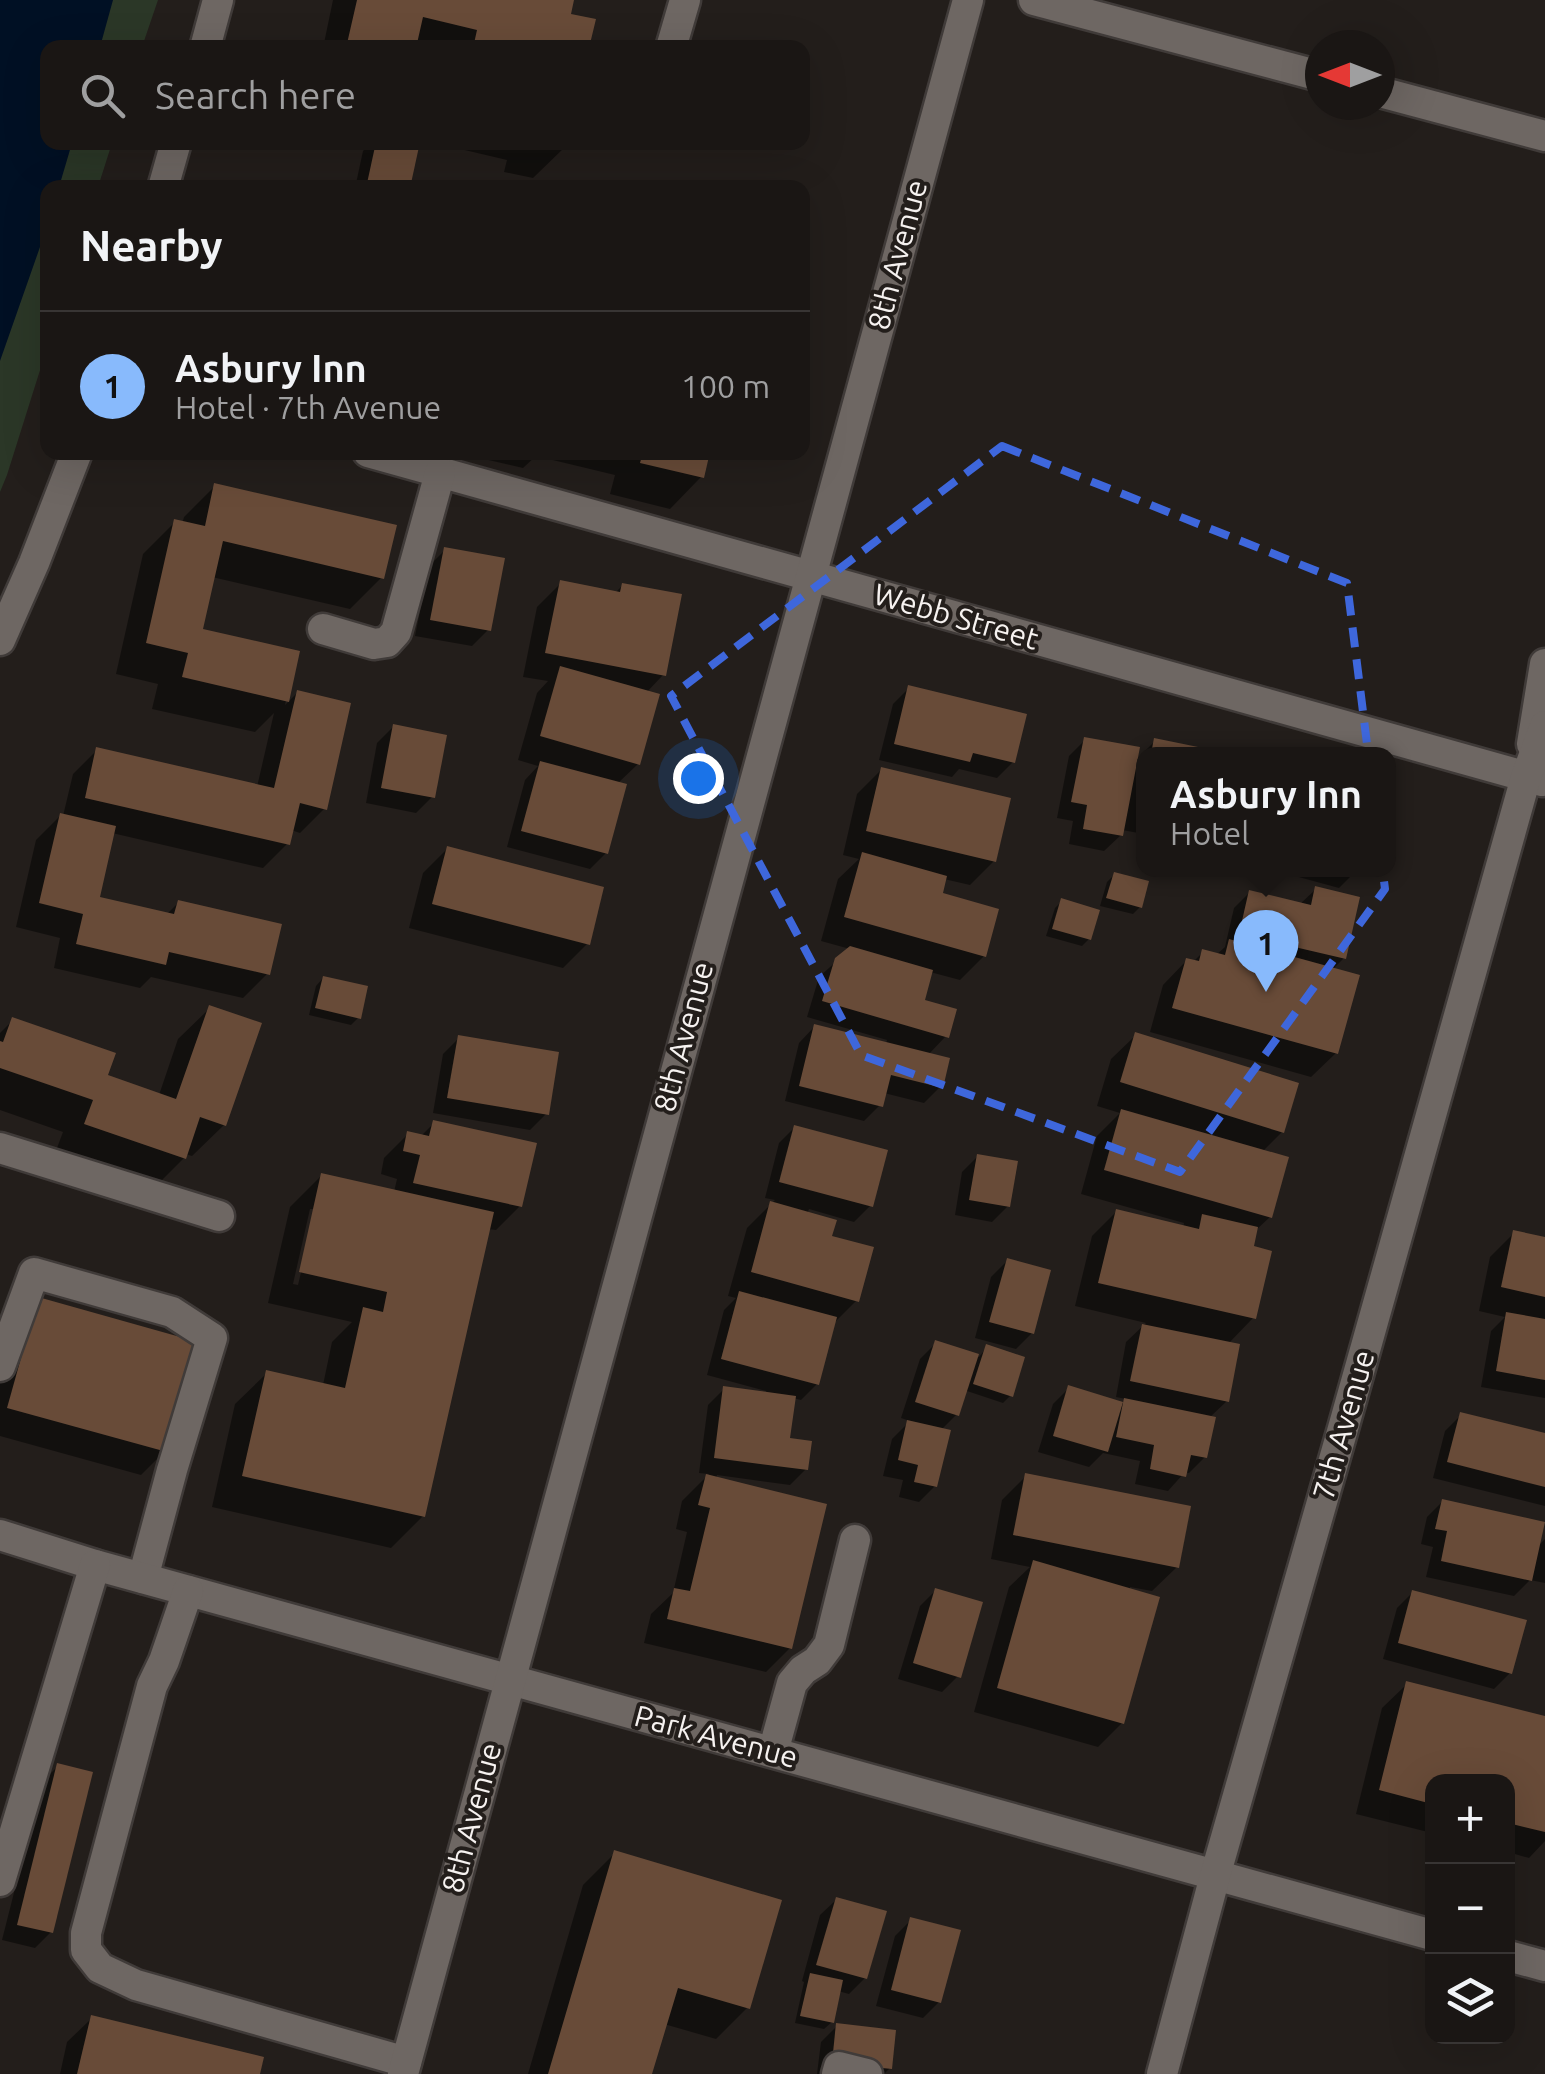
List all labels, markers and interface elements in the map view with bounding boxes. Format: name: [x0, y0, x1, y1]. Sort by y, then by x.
north arrow: [1305, 30, 1395, 120]
search box: [40, 40, 810, 150]
icon: search: [75, 68, 130, 123]
text: Search here: [155, 74, 356, 116]
street label: 8th Avenue: [861, 176, 933, 333]
text: Nearby: [80, 222, 223, 269]
text: Asbury Inn: [175, 347, 367, 389]
text: 1: [103, 368, 122, 404]
text: 100 m: [681, 368, 770, 404]
text: Hotel · 7th Avenue: [175, 389, 441, 425]
street label: Webb Street: [870, 576, 1043, 656]
popup: [1136, 747, 1396, 877]
your location: [673, 753, 724, 804]
text: Asbury Inn: [1170, 773, 1362, 815]
text: Hotel: [1170, 815, 1250, 851]
pin: 1: [1234, 910, 1298, 992]
street label: 8th Avenue: [647, 958, 719, 1115]
street label: 7th Avenue: [1306, 1346, 1381, 1503]
street label: Park Avenue: [631, 1698, 802, 1774]
street label: 8th Avenue: [435, 1739, 507, 1896]
map controls: [1425, 1774, 1515, 2044]
button: +: [1425, 1774, 1515, 1864]
button: −: [1425, 1864, 1515, 1954]
button: layers: [1425, 1954, 1515, 2044]

